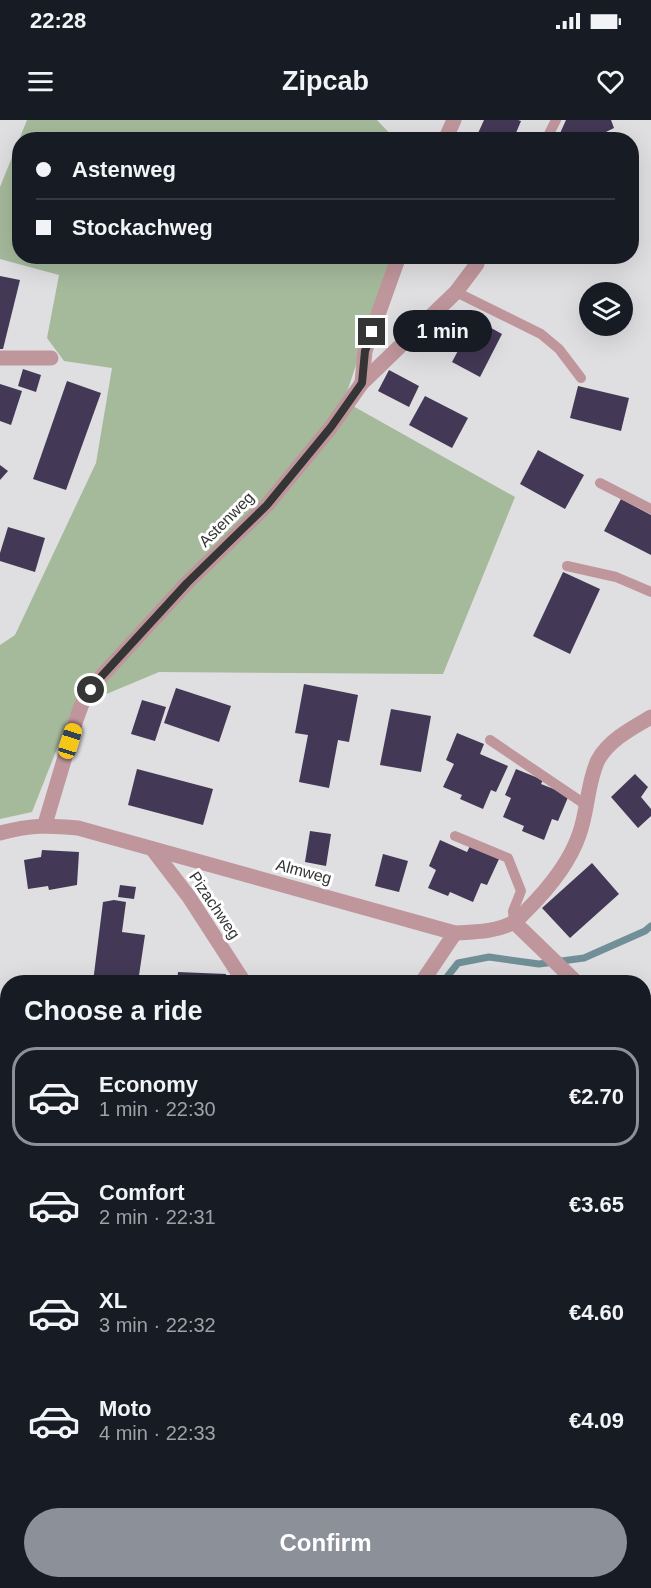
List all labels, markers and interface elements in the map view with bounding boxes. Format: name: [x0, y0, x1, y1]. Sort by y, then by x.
text: 22:28: [30, 8, 86, 33]
icon: menu: [24, 65, 57, 98]
icon: heart: [594, 65, 627, 98]
text: Zipcab: [282, 66, 369, 96]
text: Astenweg: [72, 157, 176, 182]
text: Stockachweg: [72, 215, 213, 240]
map controls: [579, 282, 633, 336]
button: layers: [579, 282, 633, 336]
callout: 1 min: [393, 311, 492, 353]
route end: [358, 318, 385, 345]
text: 1 min: [416, 320, 469, 342]
street label: Astenweg: [196, 489, 257, 550]
route start: [77, 676, 104, 703]
car: [56, 721, 84, 761]
street label: Almweg: [274, 856, 334, 887]
street label: Pizachweg: [186, 868, 243, 942]
text: Choose a ride: [24, 996, 203, 1026]
icon: car: [27, 1070, 81, 1124]
text: Economy: [99, 1072, 198, 1097]
text: €2.70: [569, 1084, 624, 1109]
text: 1 min · 22:30: [99, 1098, 216, 1120]
icon: car: [27, 1178, 81, 1232]
text: Comfort: [99, 1180, 185, 1205]
text: €3.65: [569, 1192, 624, 1217]
text: 2 min · 22:31: [99, 1206, 216, 1228]
icon: car: [27, 1286, 81, 1340]
text: XL: [99, 1288, 127, 1313]
text: €4.60: [569, 1300, 624, 1325]
text: 3 min · 22:32: [99, 1314, 216, 1336]
icon: car: [27, 1394, 81, 1448]
text: Moto: [99, 1396, 152, 1421]
text: €4.09: [569, 1408, 624, 1433]
text: 4 min · 22:33: [99, 1422, 216, 1444]
button: Confirm: [24, 1508, 627, 1577]

